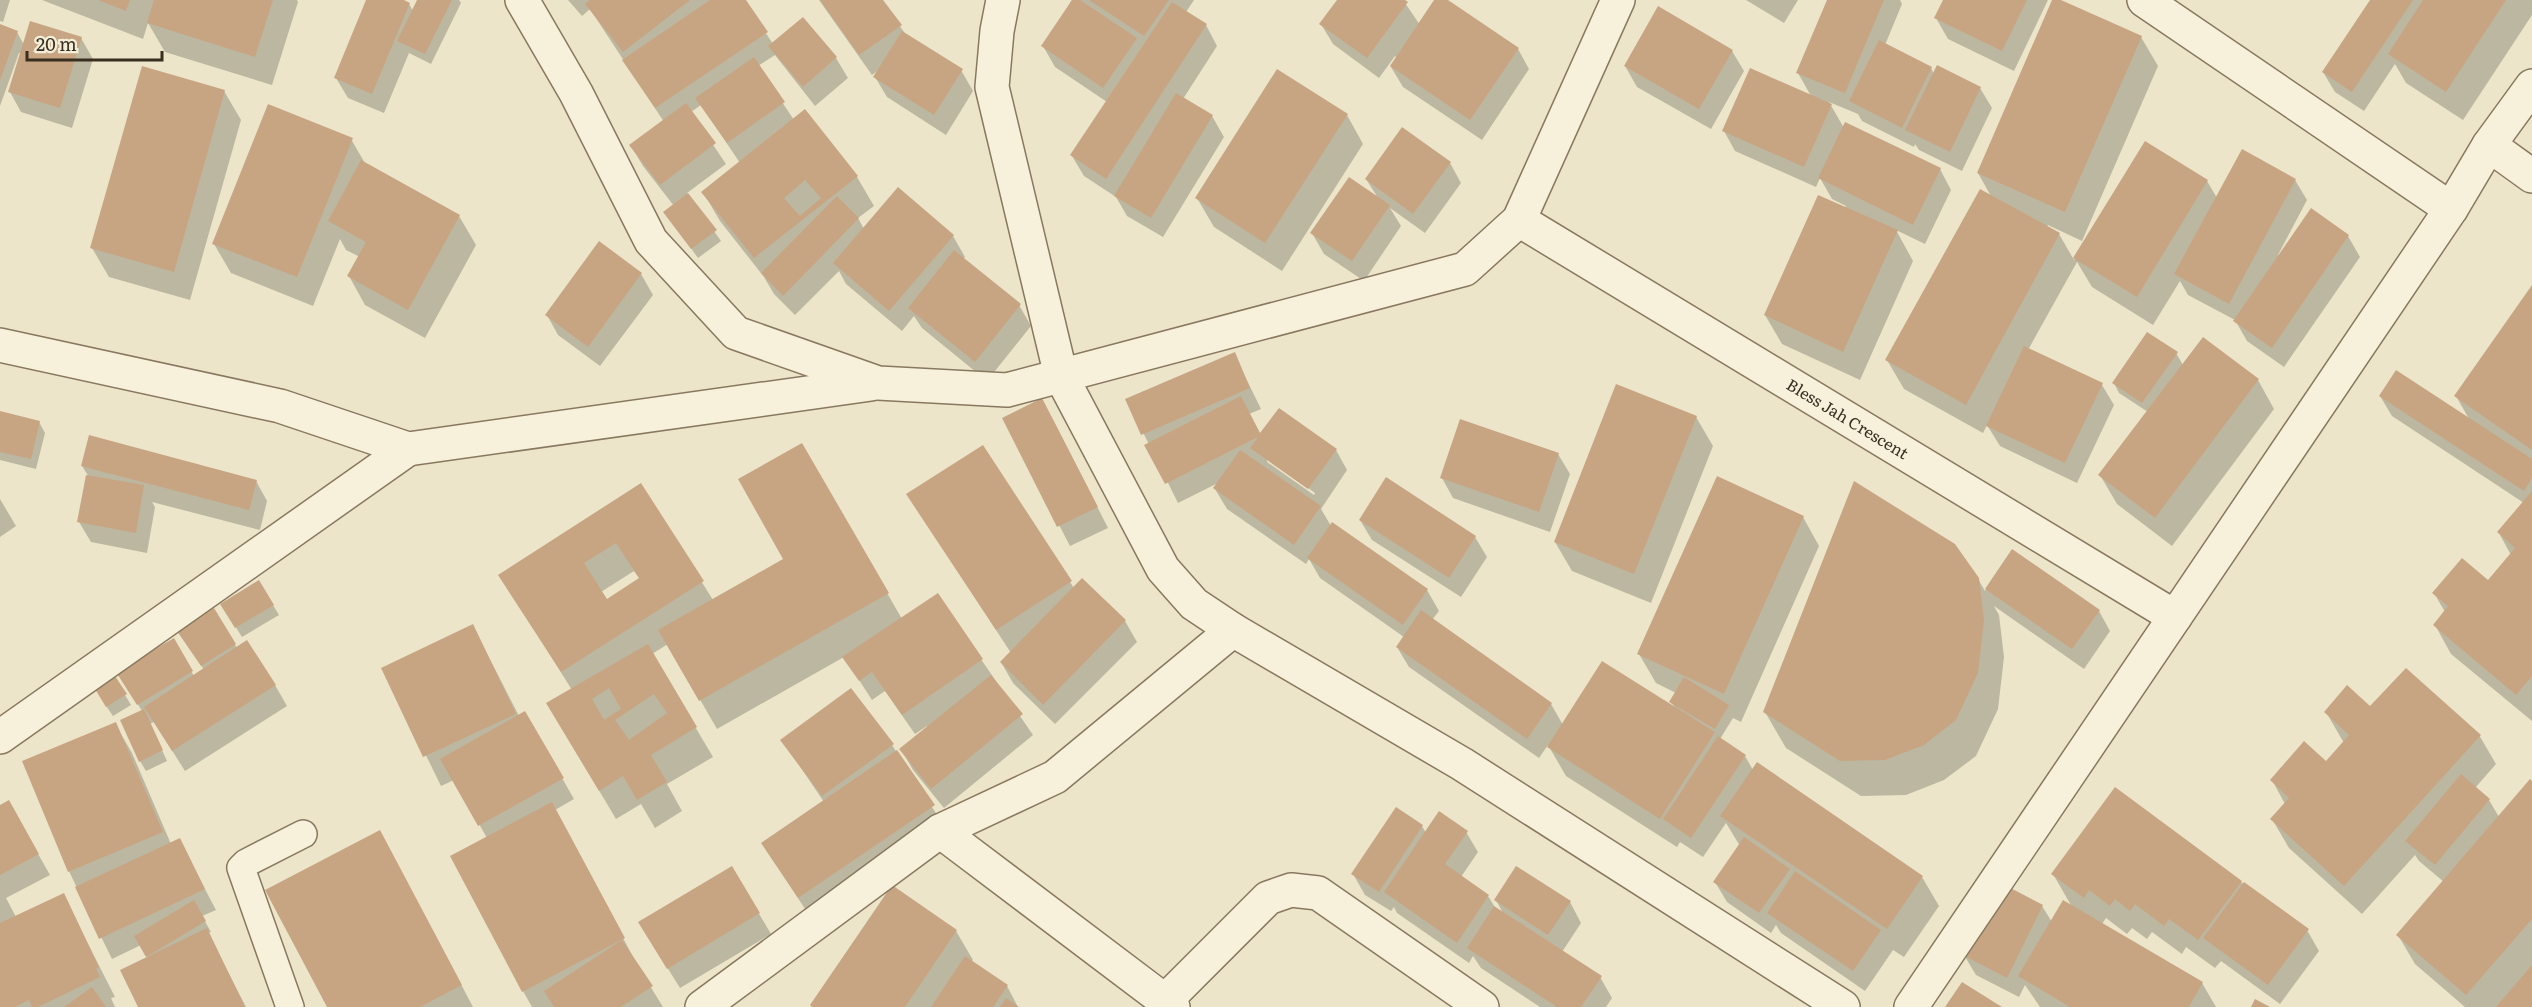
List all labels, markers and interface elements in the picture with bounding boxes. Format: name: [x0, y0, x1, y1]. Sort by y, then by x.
scale bar: [27, 24, 162, 62]
text: 20 m: [36, 30, 77, 57]
street label: Bless Jah Crescent: [1782, 372, 1914, 464]

